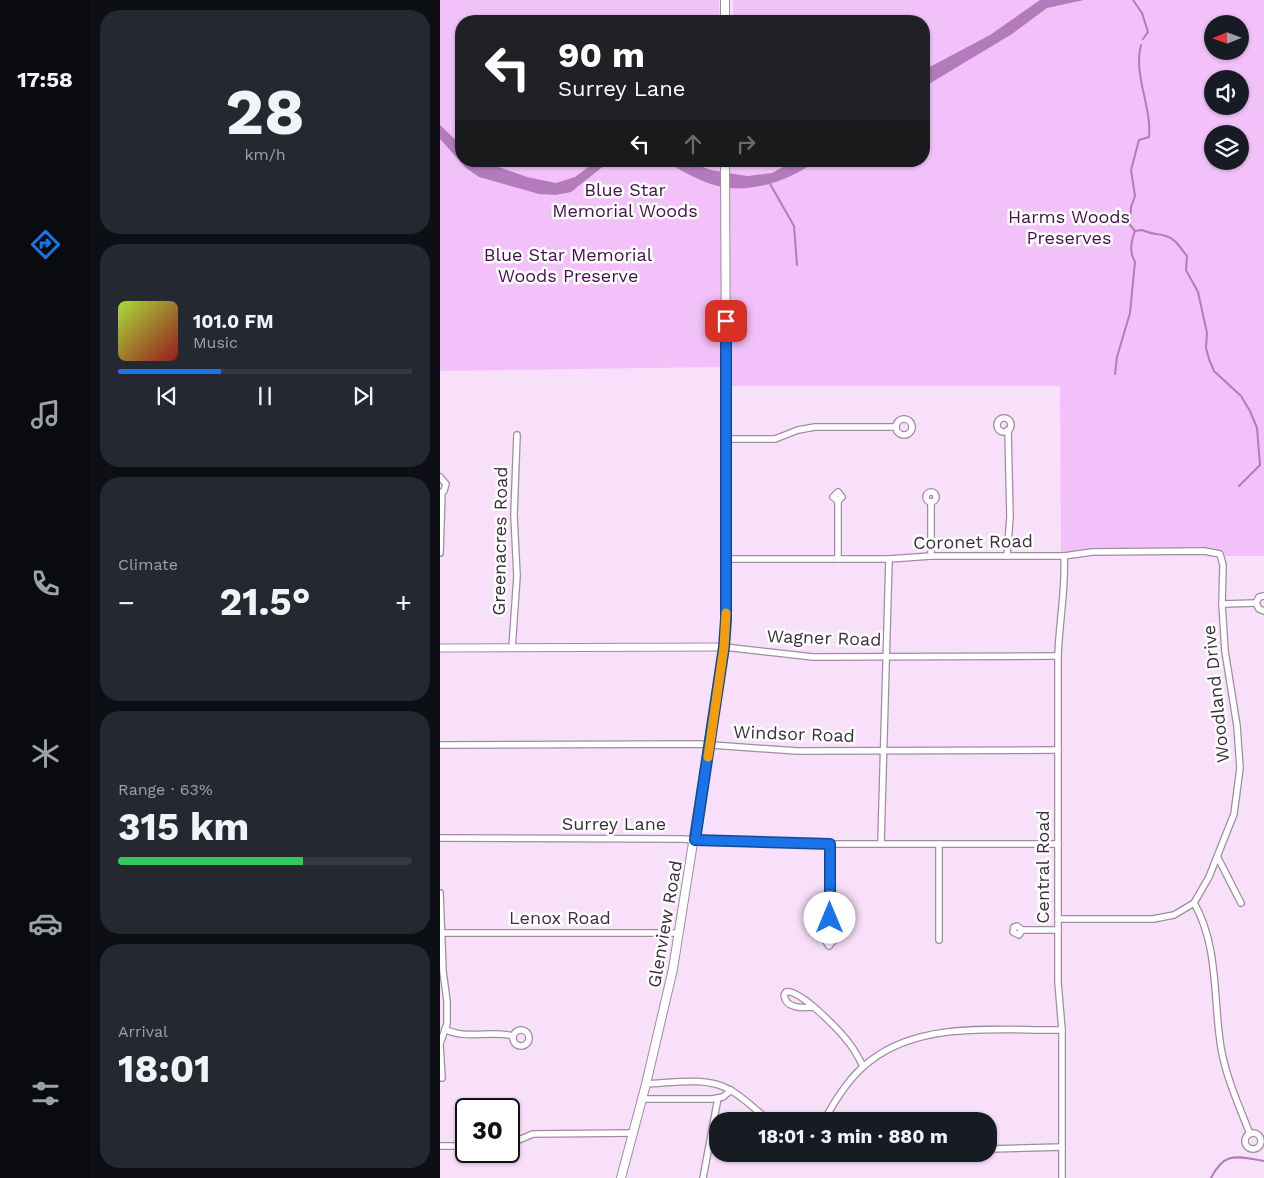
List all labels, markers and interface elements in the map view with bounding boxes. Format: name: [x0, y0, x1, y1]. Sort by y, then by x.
north arrow: [1204, 15, 1249, 60]
map controls: [1204, 15, 1249, 170]
text: 90 m: [558, 34, 645, 76]
icon: left: [475, 35, 540, 100]
text: 17:58: [17, 67, 73, 92]
button: sound: [1204, 70, 1249, 115]
text: 28: [225, 74, 305, 150]
text: Surrey Lane: [558, 76, 686, 101]
button: layers: [1204, 125, 1249, 170]
icon: left: [626, 130, 654, 158]
icon: ahead: [679, 130, 707, 158]
icon: right: [732, 130, 760, 158]
text: km/h: [244, 145, 286, 164]
park label: Blue Star Memorial Woods: [552, 179, 698, 221]
park label: Harms Woods Preserves: [1008, 206, 1130, 248]
icon: directions: [28, 227, 63, 262]
park label: Blue Star Memorial Woods Preserve: [484, 244, 653, 286]
pin: [705, 300, 747, 342]
icon: arrive: [712, 307, 740, 335]
text: 101.0 FM: [193, 310, 274, 333]
text: Music: [193, 333, 238, 352]
icon: previous: [153, 382, 181, 410]
icon: pause: [251, 382, 279, 410]
icon: next: [349, 382, 377, 410]
icon: music: [28, 397, 63, 432]
street label: Greenacres Road: [488, 466, 511, 616]
street label: Coronet Road: [913, 530, 1033, 553]
text: Climate: [118, 555, 178, 574]
icon: phone: [28, 566, 63, 601]
text: 21.5°: [219, 580, 311, 624]
text: −: [118, 586, 135, 619]
text: +: [395, 586, 412, 619]
street label: Woodland Drive: [1198, 624, 1233, 764]
street label: Wagner Road: [766, 625, 882, 650]
street label: Windsor Road: [733, 721, 855, 746]
icon: climate: [28, 736, 63, 771]
text: Range · 63%: [118, 780, 213, 799]
text: 315 km: [118, 805, 249, 849]
street label: Central Road: [1032, 810, 1053, 924]
street label: Surrey Lane: [562, 813, 666, 834]
street label: Glenview Road: [643, 859, 686, 989]
position arrow: [803, 891, 855, 943]
icon: car: [28, 906, 63, 941]
street label: Lenox Road: [509, 907, 611, 928]
text: Arrival: [118, 1022, 168, 1041]
text: 18:01: [118, 1047, 211, 1091]
icon: filters: [28, 1076, 63, 1111]
speed limit sign: 30: [455, 1098, 520, 1163]
text: 18:01 · 3 min · 880 m: [758, 1125, 948, 1148]

